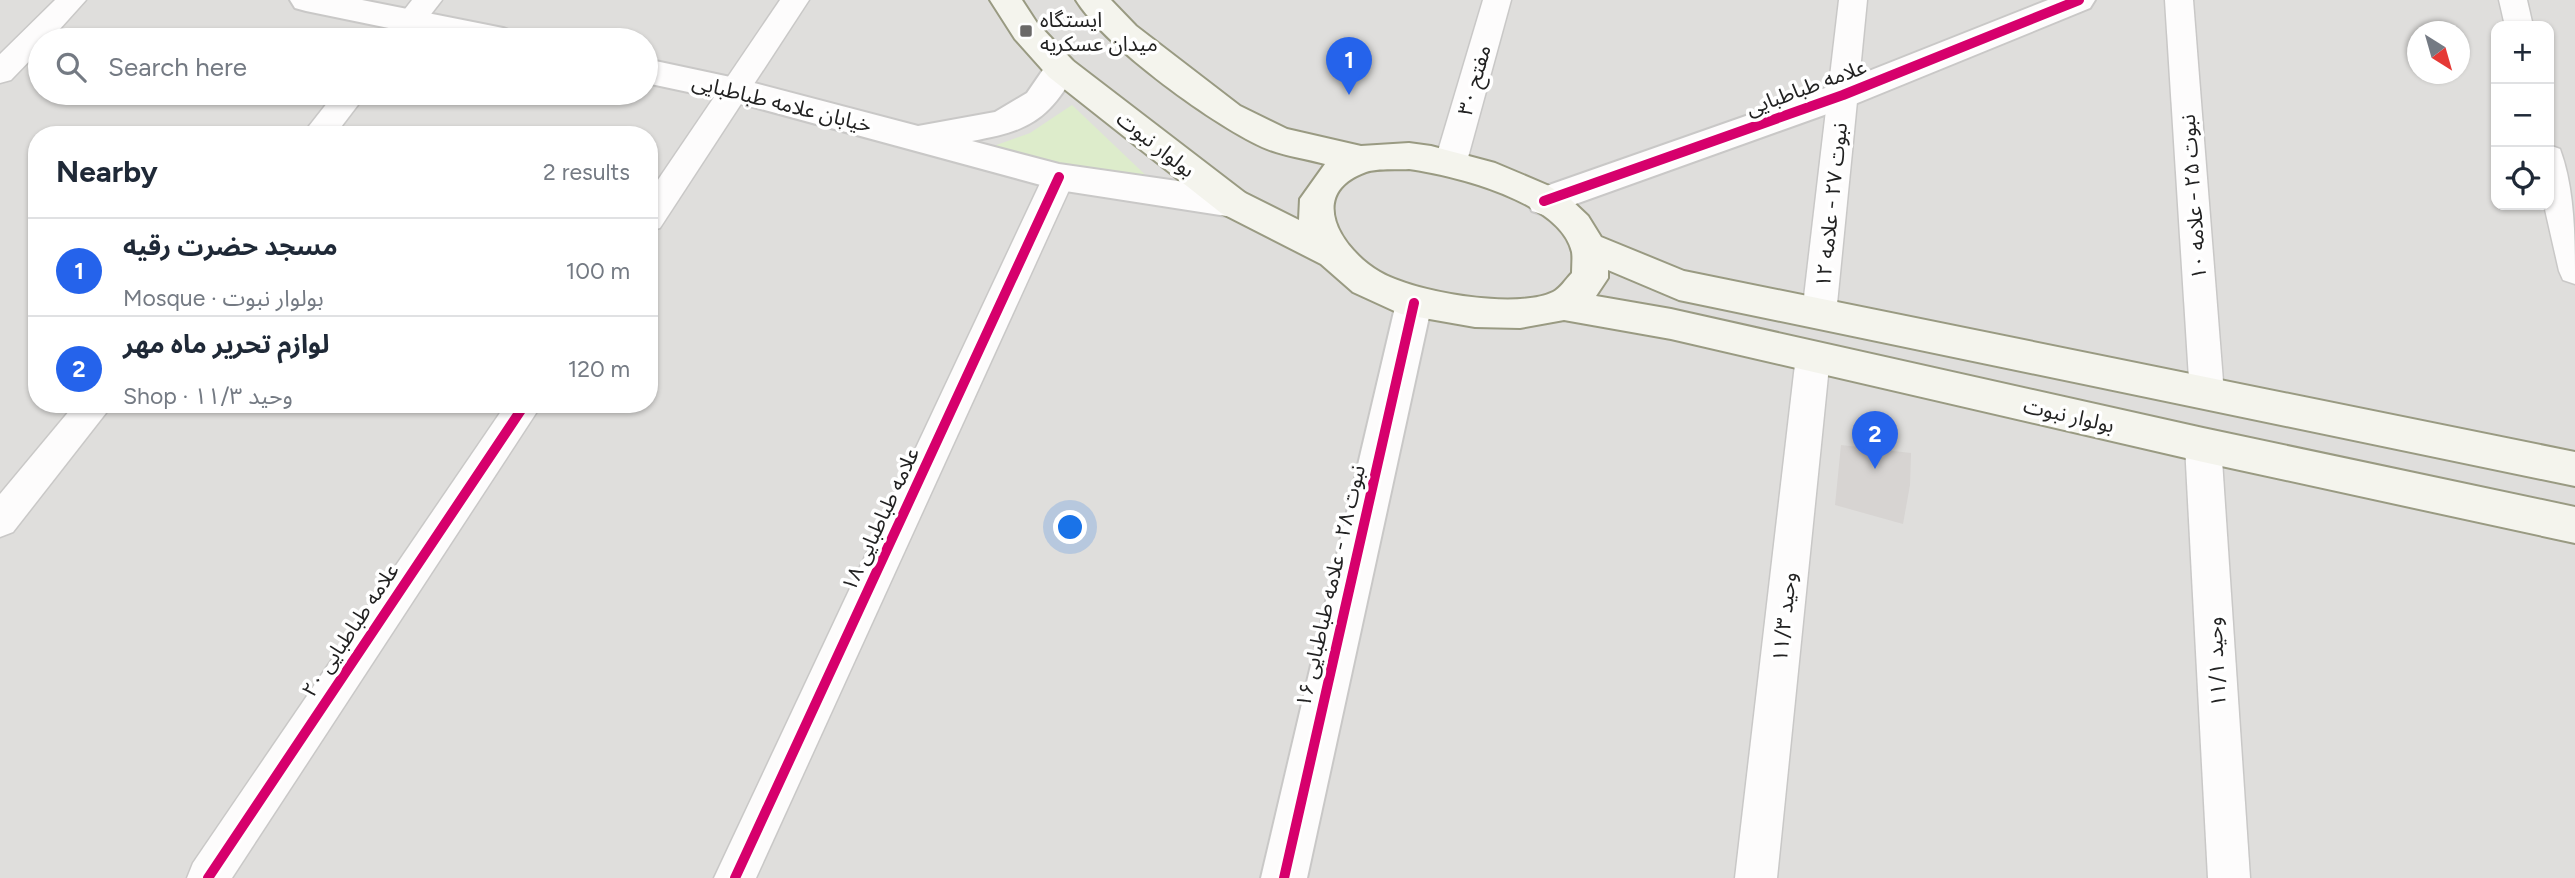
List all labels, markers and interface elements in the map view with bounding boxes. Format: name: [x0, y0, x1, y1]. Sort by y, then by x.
place label: ایستگاه میدان عسکریه: [1040, 7, 1158, 56]
north arrow: [2407, 21, 2470, 84]
map controls: [2491, 21, 2554, 210]
button: +: [2491, 21, 2554, 84]
marker: ایستگاه میدان عسکریه: [1018, 23, 1034, 39]
search box: [28, 28, 658, 105]
pin: 1: [1326, 37, 1372, 95]
street label: مفتح ۳۰: [1452, 42, 1499, 119]
icon: search: [52, 48, 90, 86]
text: Search here: [108, 51, 247, 83]
street label: علامه طباطبایی: [1742, 54, 1870, 120]
street label: خیابان علامه طباطبایی: [690, 69, 874, 137]
button: −: [2491, 84, 2554, 147]
street label: بولوار نبوت: [1112, 106, 1200, 182]
street label: نبوت ۲۵ - علامه ۱۰: [2175, 114, 2211, 280]
street label: نبوت ۲۷ - علامه ۱۲: [1810, 121, 1852, 289]
button: locate: [2491, 147, 2554, 210]
text: Nearby: [56, 153, 158, 190]
text: 2 results: [543, 158, 630, 186]
text: مسجد حضرت رقیه: [123, 230, 338, 262]
text: 1: [74, 257, 84, 285]
text: 100 m: [566, 257, 630, 285]
text: Mosque · بولوار نبوت: [123, 284, 324, 312]
text: لوازم تحریر ماه مهر: [123, 328, 329, 360]
text: 2: [72, 355, 86, 383]
text: 120 m: [568, 355, 630, 383]
text: Shop · وحید ۱۱/۳: [123, 382, 293, 410]
street label: بولوار نبوت: [2021, 392, 2117, 438]
pin: 2: [1852, 411, 1898, 469]
street label: علامه طباطبایی ۱۸: [836, 443, 924, 595]
street label: نبوت ۲۸ - علامه طباطبایی ۱۶: [1290, 463, 1370, 709]
your location: [1053, 510, 1087, 544]
street label: علامه طباطبایی ۲۰: [296, 559, 404, 701]
street label: وحید ۱۱/۳: [1767, 571, 1801, 663]
street label: وحید ۱۱/۱: [2201, 616, 2231, 708]

